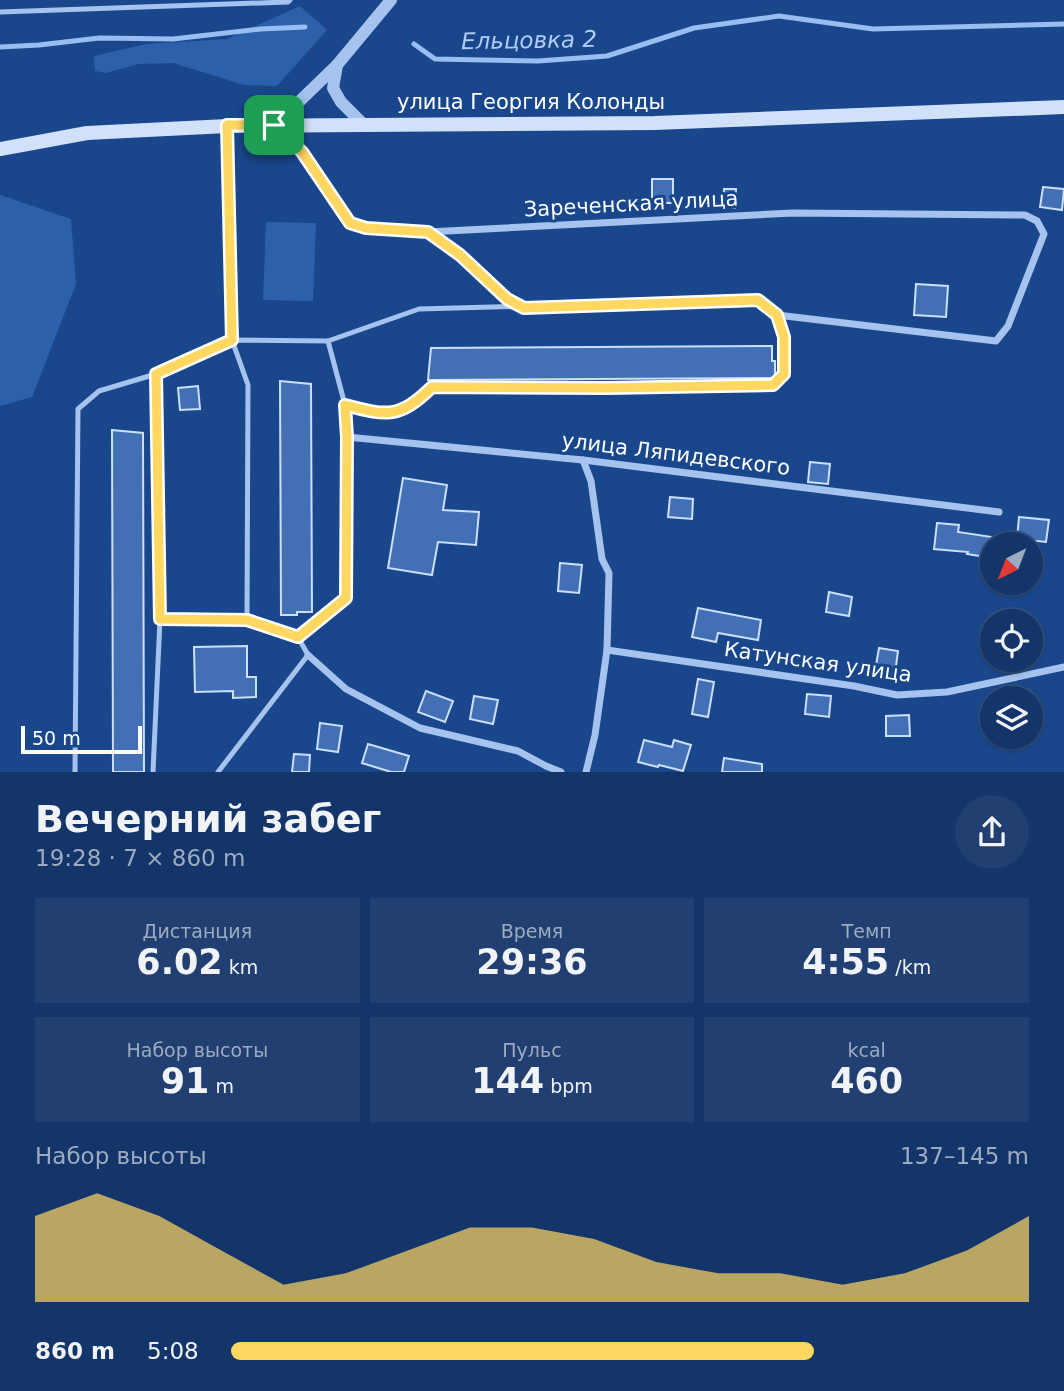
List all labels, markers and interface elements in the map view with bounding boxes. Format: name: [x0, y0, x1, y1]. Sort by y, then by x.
water label: Ельцовка 2: [461, 26, 597, 54]
street label: улица Георгия Колонды: [397, 90, 665, 114]
pin: [244, 95, 304, 155]
icon: arrive: [255, 106, 293, 144]
street label: Зареченская улица: [523, 186, 739, 222]
street label: улица Ляпидевского: [560, 428, 792, 480]
north arrow: [980, 532, 1043, 595]
map controls: [980, 532, 1043, 749]
button: locate: [980, 609, 1043, 672]
street label: Катунская улица: [723, 637, 913, 687]
button: layers: [980, 686, 1043, 749]
scale bar: [21, 722, 142, 754]
text: 50 m: [32, 727, 81, 749]
button: share: [955, 795, 1029, 869]
text: Вечерний забег: [35, 797, 381, 841]
text: 19:28 · 7 × 860 m: [35, 845, 245, 871]
text: Дистанция: [143, 920, 252, 942]
text: Время: [501, 920, 563, 942]
text: Темп: [842, 920, 892, 942]
text: 6.02: [136, 942, 223, 982]
text: 29:36: [476, 942, 588, 982]
text: 4:55: [802, 942, 889, 982]
text: km: [223, 956, 258, 978]
text: /km: [889, 956, 931, 978]
text: Набор высоты: [126, 1039, 268, 1061]
text: Пульс: [502, 1039, 562, 1061]
text: kcal: [847, 1039, 886, 1061]
text: 91: [161, 1061, 209, 1101]
text: 144: [471, 1061, 544, 1101]
text: 460: [830, 1061, 903, 1101]
text: m: [209, 1075, 234, 1097]
text: bpm: [544, 1075, 593, 1097]
text: Набор высоты: [35, 1143, 207, 1169]
text: 137–145 m: [900, 1143, 1029, 1169]
text: 860 m: [35, 1338, 115, 1364]
text: 5:08: [147, 1338, 199, 1364]

